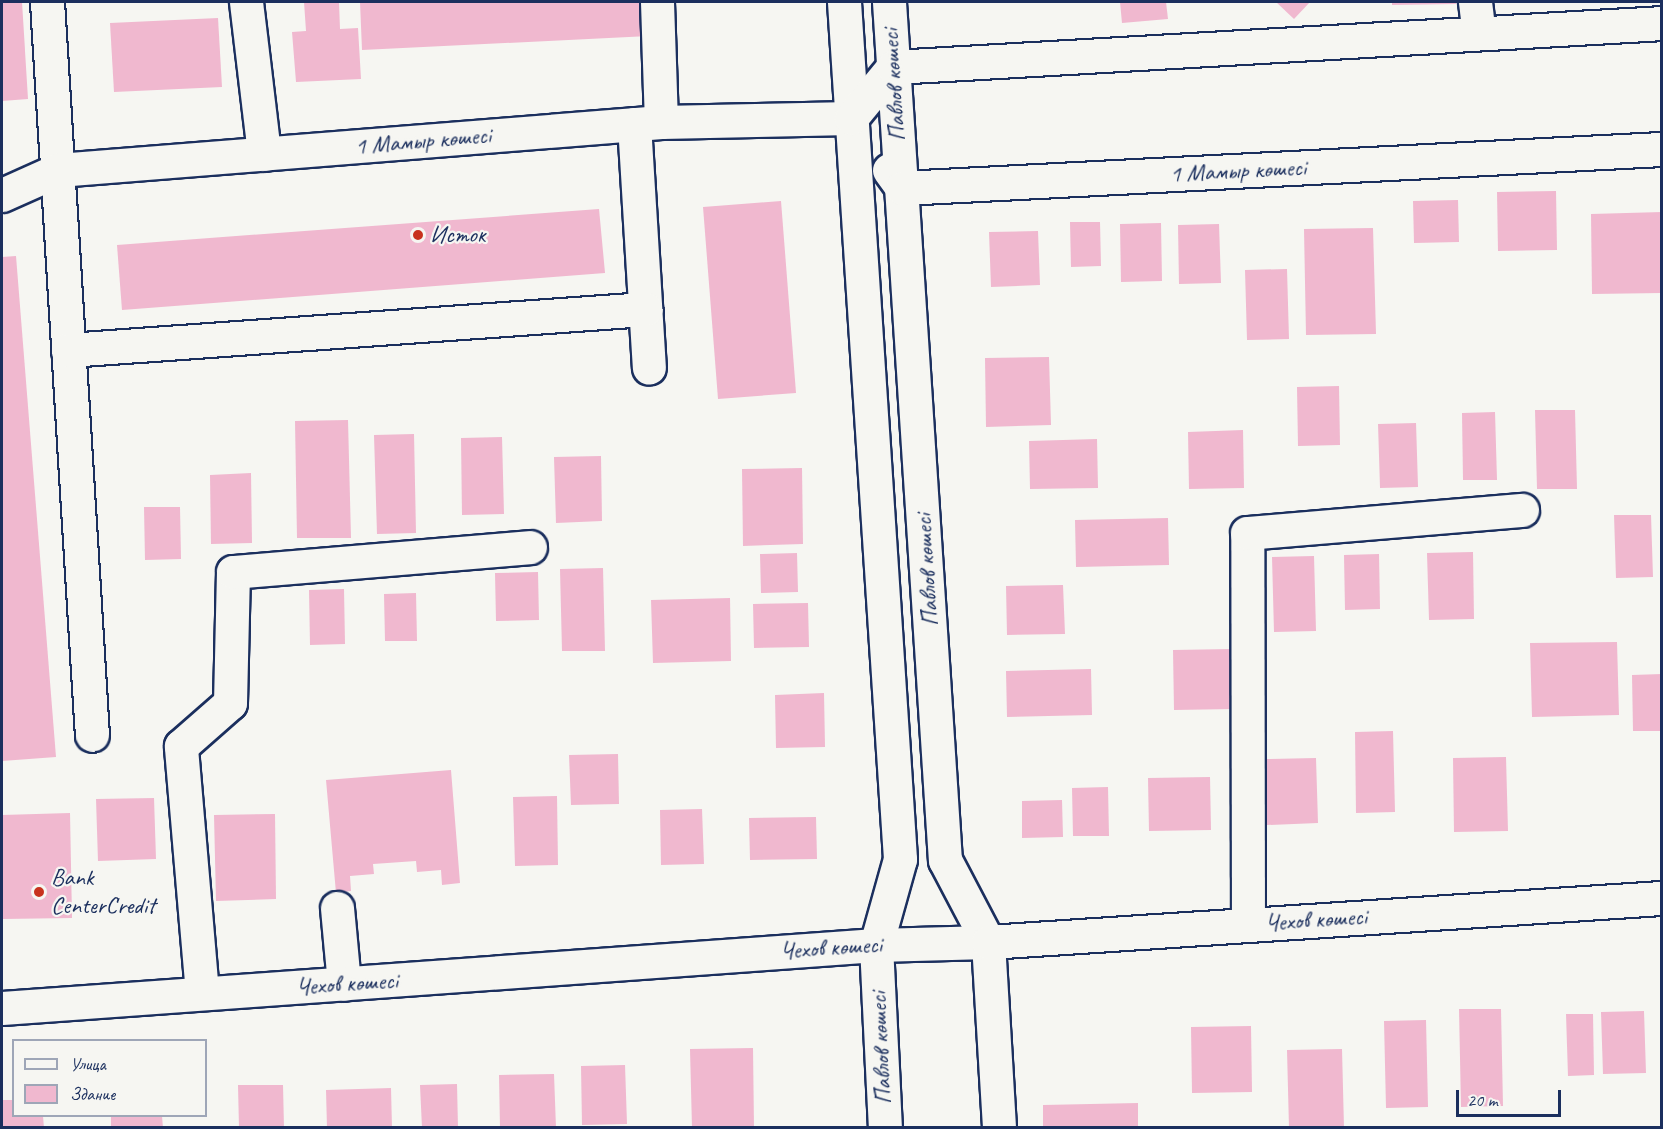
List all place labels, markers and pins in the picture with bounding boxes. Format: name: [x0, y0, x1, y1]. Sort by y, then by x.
place label: Исток: [430, 221, 486, 249]
marker: Исток: [411, 228, 425, 242]
place label: Bank CenterCredit: [51, 864, 155, 920]
marker: Bank CenterCredit: [32, 885, 46, 899]

